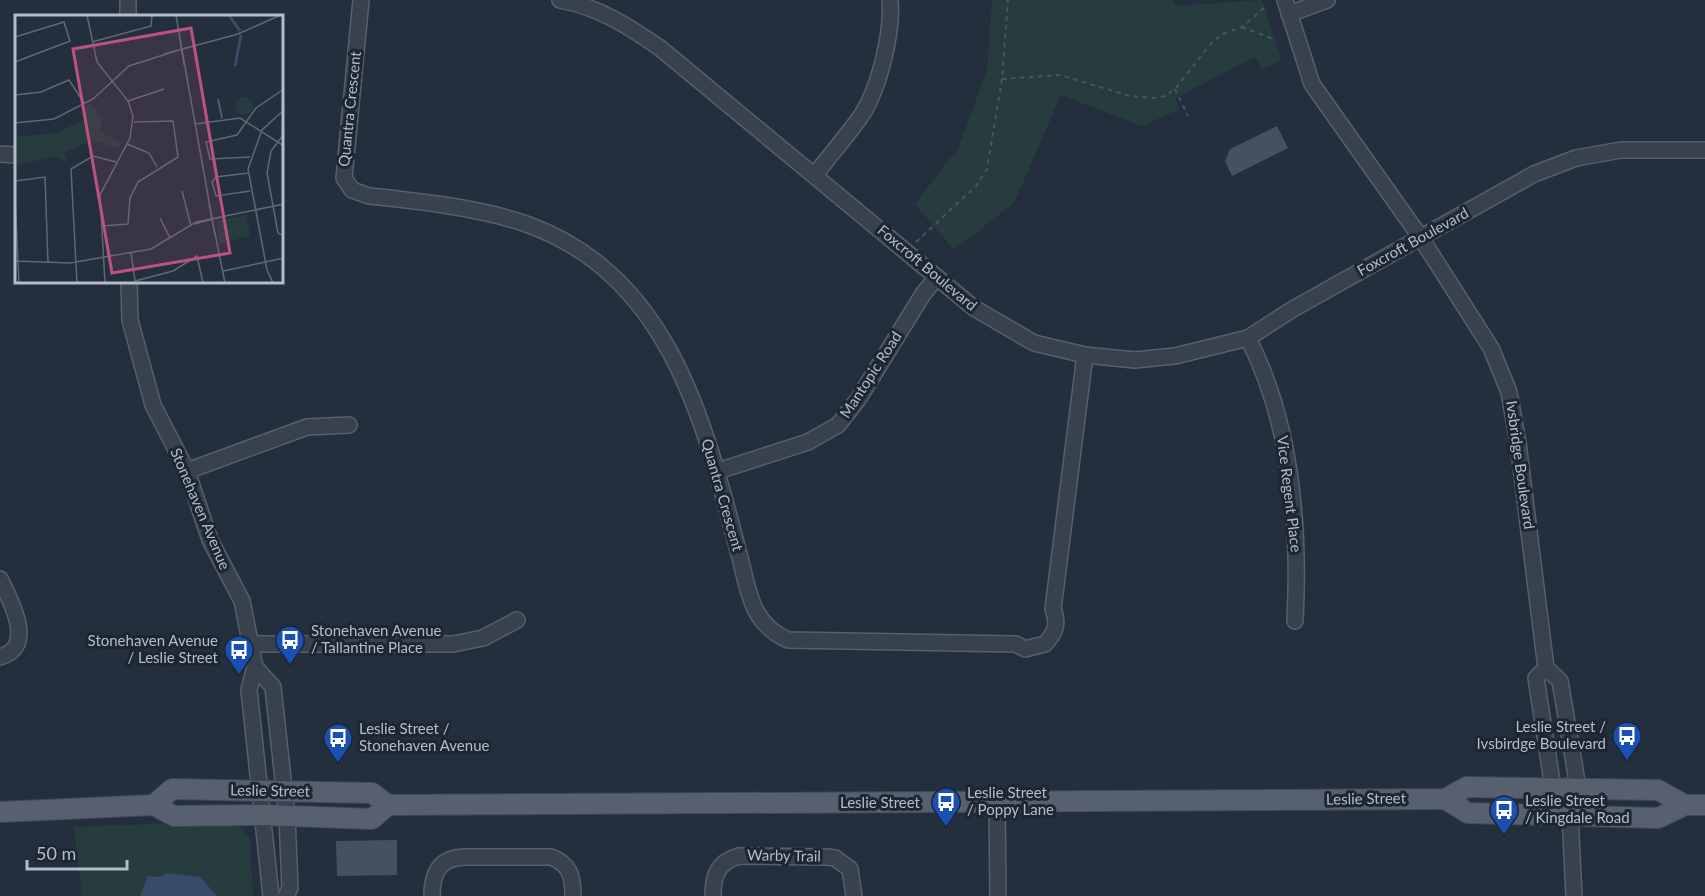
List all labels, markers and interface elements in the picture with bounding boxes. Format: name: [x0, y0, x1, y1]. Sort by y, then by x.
inset map: [15, 15, 284, 284]
street label: Quantra Crescent: [334, 50, 364, 168]
street label: Foxcroft Boulevard: [1354, 203, 1471, 279]
street label: Foxcroft Boulevard: [874, 220, 981, 314]
street label: Mantopic Road: [836, 328, 905, 421]
street label: Ivsbridge Boulevard: [1503, 399, 1539, 530]
street label: Vice Regent Place: [1274, 435, 1306, 553]
street label: Quantra Crescent: [698, 436, 748, 554]
street label: Stonehaven Avenue: [167, 445, 235, 572]
place label: Stonehaven Avenue / Tallantine Place: [311, 621, 441, 656]
bus stop icon: Stonehaven Avenue / Tallantine Place: [274, 624, 306, 666]
place label: Stonehaven Avenue / Leslie Street: [88, 631, 219, 666]
bus stop icon: Stonehaven Avenue / Leslie Street: [223, 634, 255, 676]
place label: Leslie Street / Ivsbirdge Boulevard: [1477, 717, 1606, 752]
place label: Leslie Street / Stonehaven Avenue: [359, 719, 489, 754]
bus stop icon: Leslie Street / Ivsbirdge Boulevard: [1611, 720, 1643, 762]
bus stop icon: Leslie Street / Stonehaven Avenue: [322, 722, 354, 764]
street label: Leslie Street: [230, 780, 311, 800]
place label: Leslie Street / Poppy Lane: [967, 783, 1054, 818]
bus stop icon: Leslie Street / Poppy Lane: [930, 786, 962, 828]
street label: Leslie Street: [1326, 788, 1407, 808]
place label: Leslie Street / Kingdale Road: [1525, 791, 1630, 826]
street label: Leslie Street: [840, 793, 921, 811]
bus stop icon: Leslie Street / Kingdale Road: [1488, 794, 1520, 836]
scale bar: [27, 833, 128, 871]
text: 50 m: [36, 842, 76, 864]
street label: Warby Trail: [747, 845, 821, 865]

